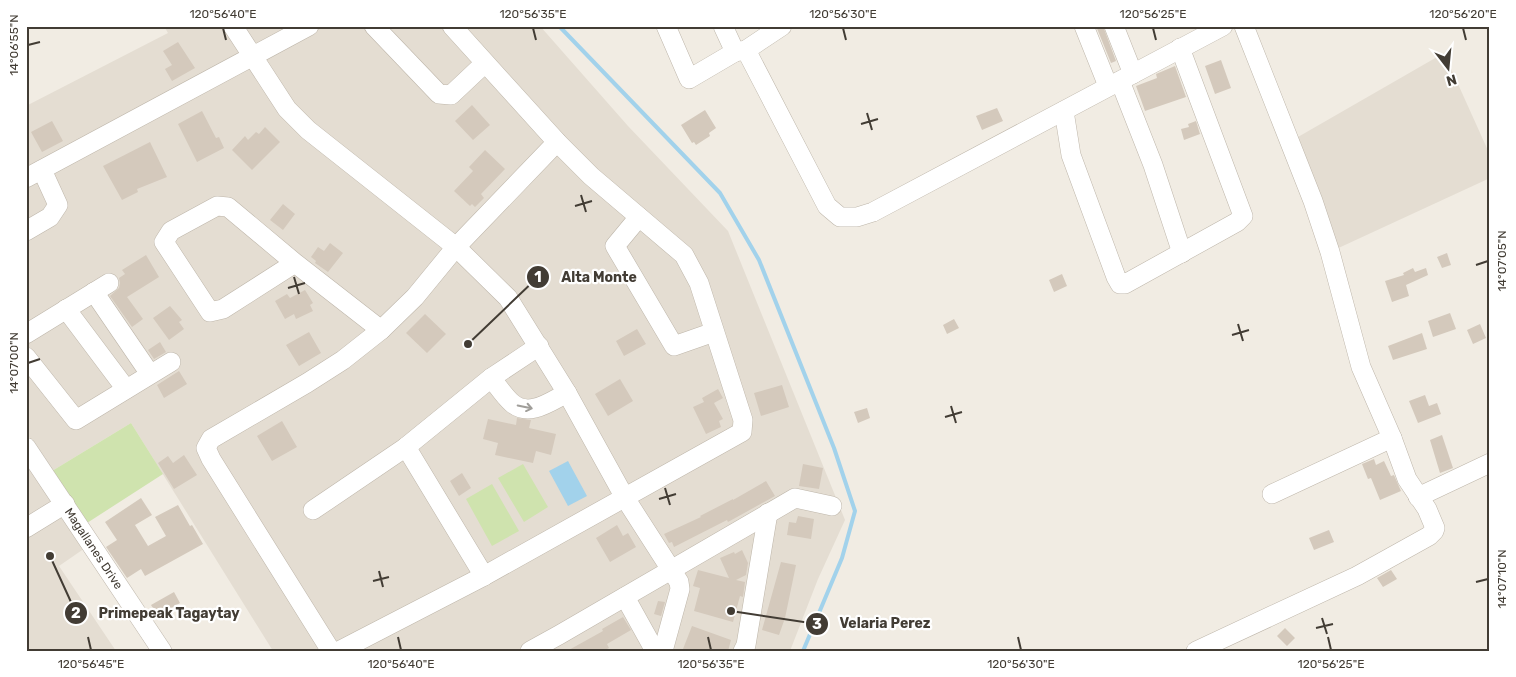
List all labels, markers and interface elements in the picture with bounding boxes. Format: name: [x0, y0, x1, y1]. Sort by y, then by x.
text: 120°56'40"E: [189, 7, 257, 21]
text: 120°56'35"E: [499, 7, 567, 21]
text: 120°56'30"E: [809, 7, 877, 21]
text: 120°56'25"E: [1120, 7, 1186, 21]
text: 120°56'20"E: [1429, 7, 1497, 21]
text: 14°06'55"N: [7, 14, 21, 76]
north arrow: [1424, 42, 1474, 92]
text: N: [1444, 70, 1459, 90]
text: 14°07'05"N: [1495, 230, 1509, 292]
callout: Alta Monte: [526, 262, 647, 291]
text: 1: [534, 268, 542, 286]
text: Alta Monte: [561, 269, 637, 286]
text: 14°07'00"N: [7, 332, 21, 394]
one-way arrow: [516, 403, 532, 413]
street label: Magallanes Drive: [62, 505, 126, 592]
text: 14°07'10"N: [1495, 549, 1509, 609]
callout: Primepeak Tagaytay: [63, 598, 250, 627]
text: 2: [71, 604, 81, 622]
text: Primepeak Tagaytay: [98, 605, 240, 622]
callout: Velaria Perez: [805, 609, 941, 638]
text: 3: [812, 615, 822, 633]
text: Velaria Perez: [839, 615, 931, 632]
text: 120°56'45"E: [58, 657, 124, 671]
text: 120°56'40"E: [367, 657, 435, 671]
text: 120°56'35"E: [677, 657, 745, 671]
text: 120°56'30"E: [987, 657, 1055, 671]
text: 120°56'25"E: [1298, 657, 1364, 671]

